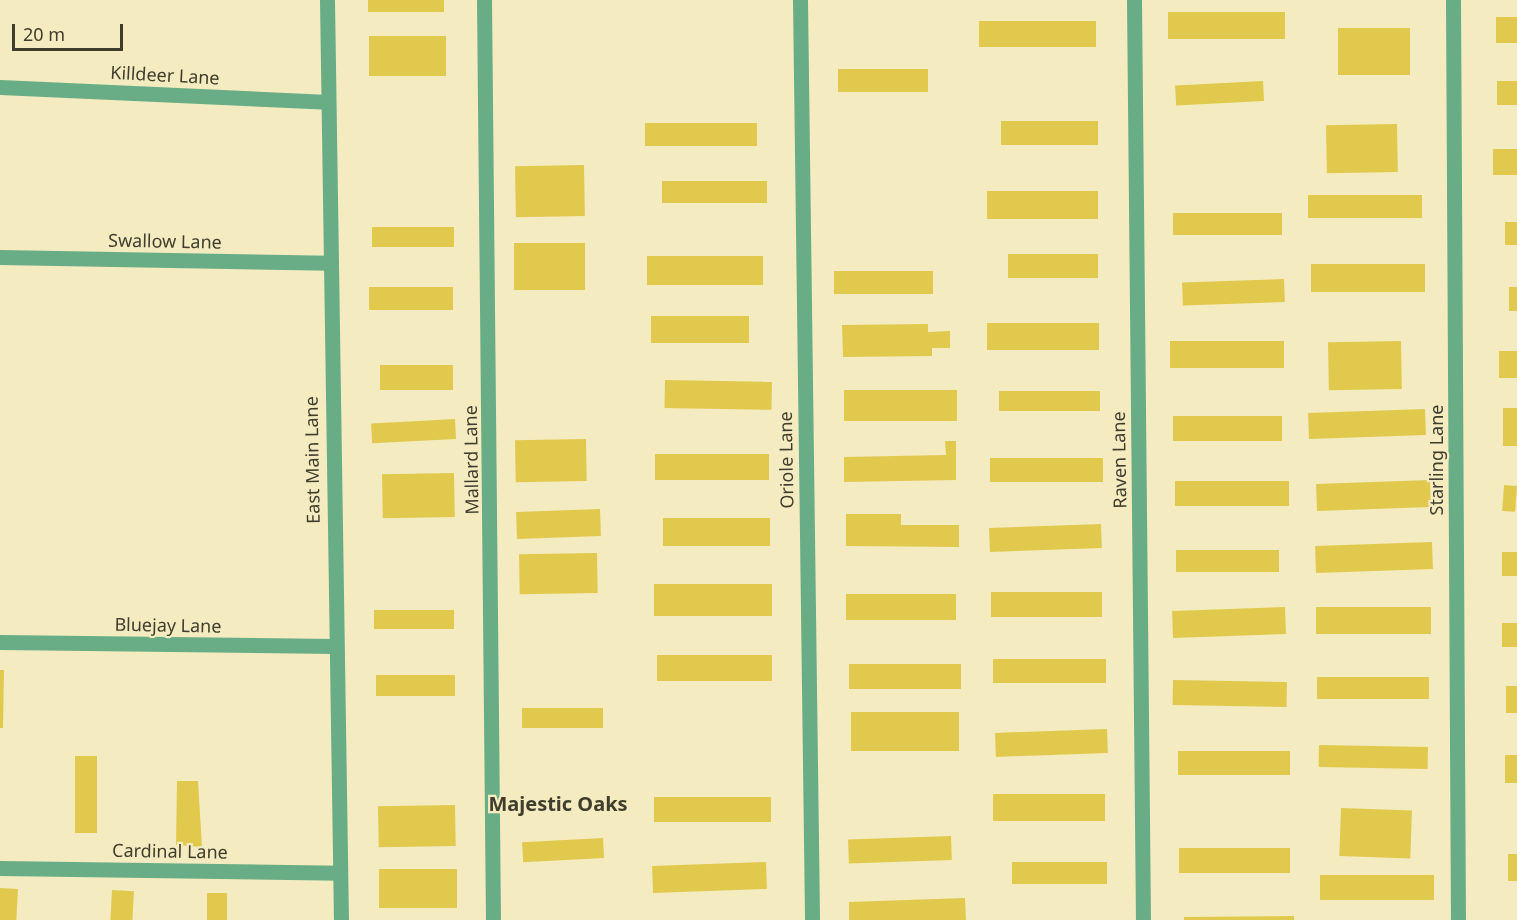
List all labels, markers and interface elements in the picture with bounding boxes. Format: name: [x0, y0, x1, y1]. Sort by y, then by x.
scale bar: [15, 12, 126, 50]
text: 20 m: [23, 22, 65, 46]
street label: Killdeer Lane: [110, 61, 220, 89]
street label: Swallow Lane: [108, 229, 222, 253]
street label: East Main Lane: [300, 396, 324, 524]
street label: Mallard Lane: [459, 405, 483, 515]
street label: Starling Lane: [1425, 405, 1447, 515]
street label: Oriole Lane: [774, 411, 798, 509]
street label: Raven Lane: [1107, 411, 1131, 509]
street label: Bluejay Lane: [114, 613, 222, 637]
district label: Majestic Oaks: [488, 791, 628, 815]
street label: Cardinal Lane: [112, 839, 228, 863]

